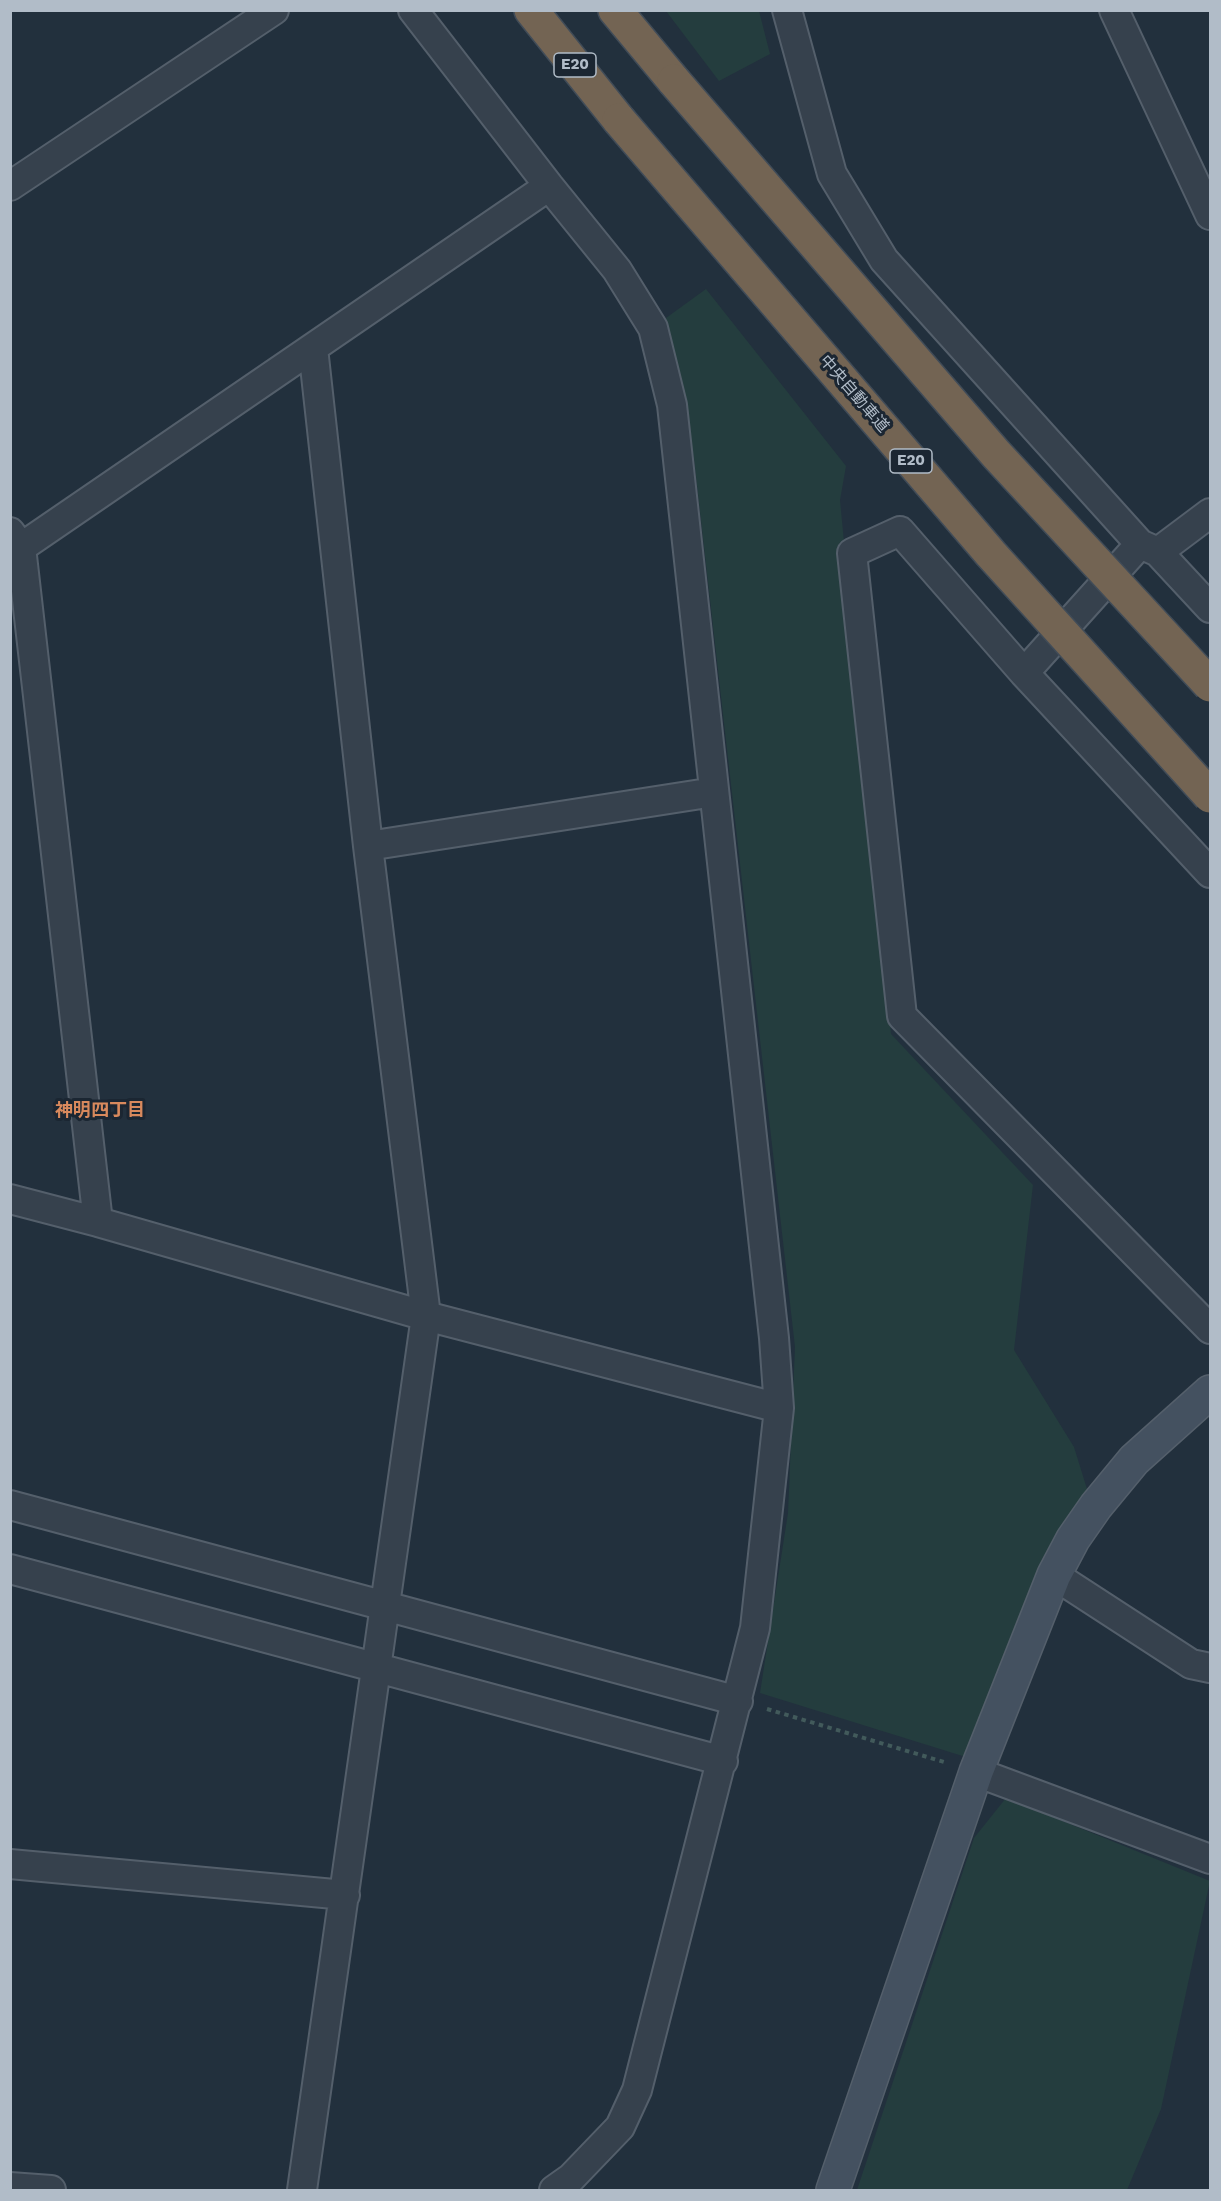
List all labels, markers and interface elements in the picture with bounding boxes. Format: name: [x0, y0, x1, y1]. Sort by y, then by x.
road number: E20: [554, 53, 596, 77]
street label: 中央自動車道: [815, 351, 893, 437]
road number: E20: [890, 449, 932, 473]
district label: 神明四丁目: [55, 1100, 145, 1122]

